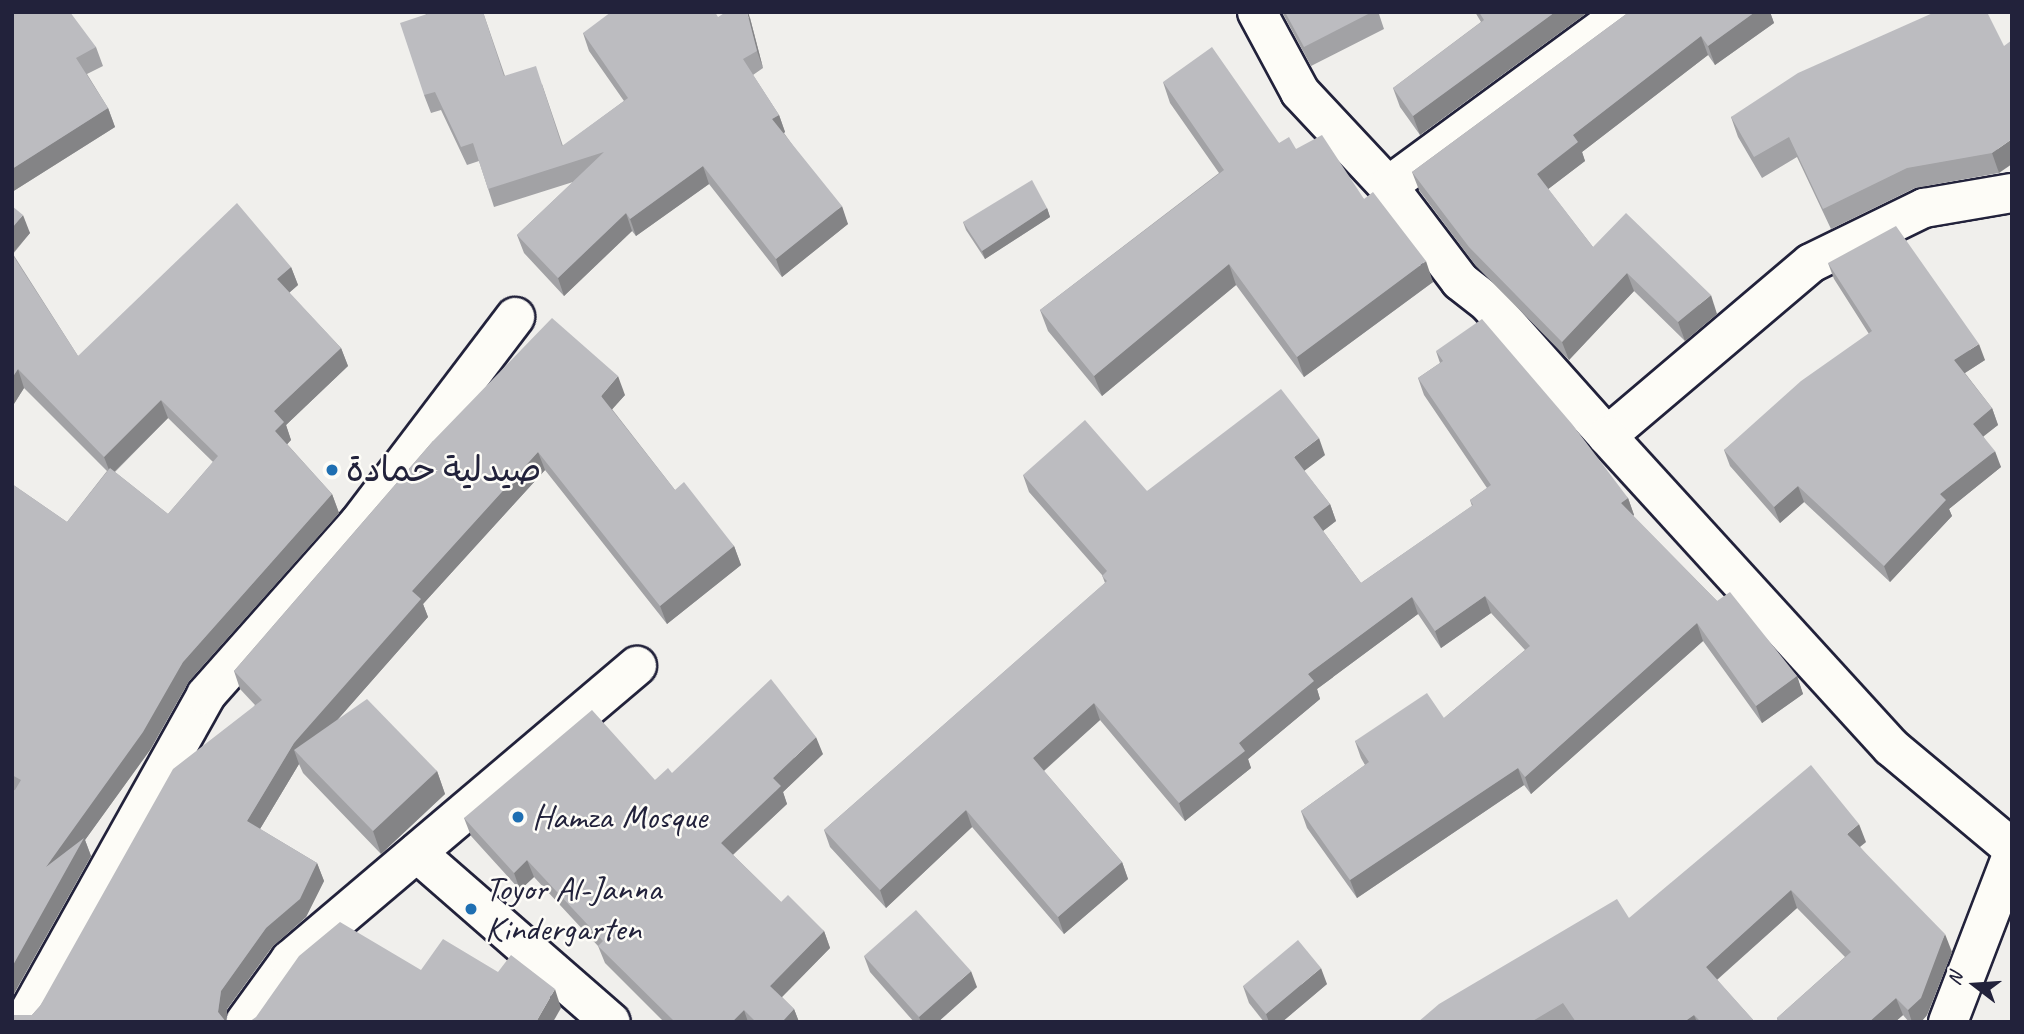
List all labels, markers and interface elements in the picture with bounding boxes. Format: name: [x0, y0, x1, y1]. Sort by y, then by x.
place label: صيدلية حمادة: [346, 449, 541, 491]
marker: صيدلية حمادة: [324, 462, 340, 478]
place label: Hamza Mosque: [532, 796, 707, 838]
marker: Hamza Mosque: [510, 809, 526, 825]
place label: Toyor Al-Janna Kindergarten: [485, 868, 661, 950]
marker: Toyor Al-Janna Kindergarten: [463, 901, 479, 917]
north arrow: [1940, 950, 2010, 1020]
text: N: [1942, 970, 1968, 988]

